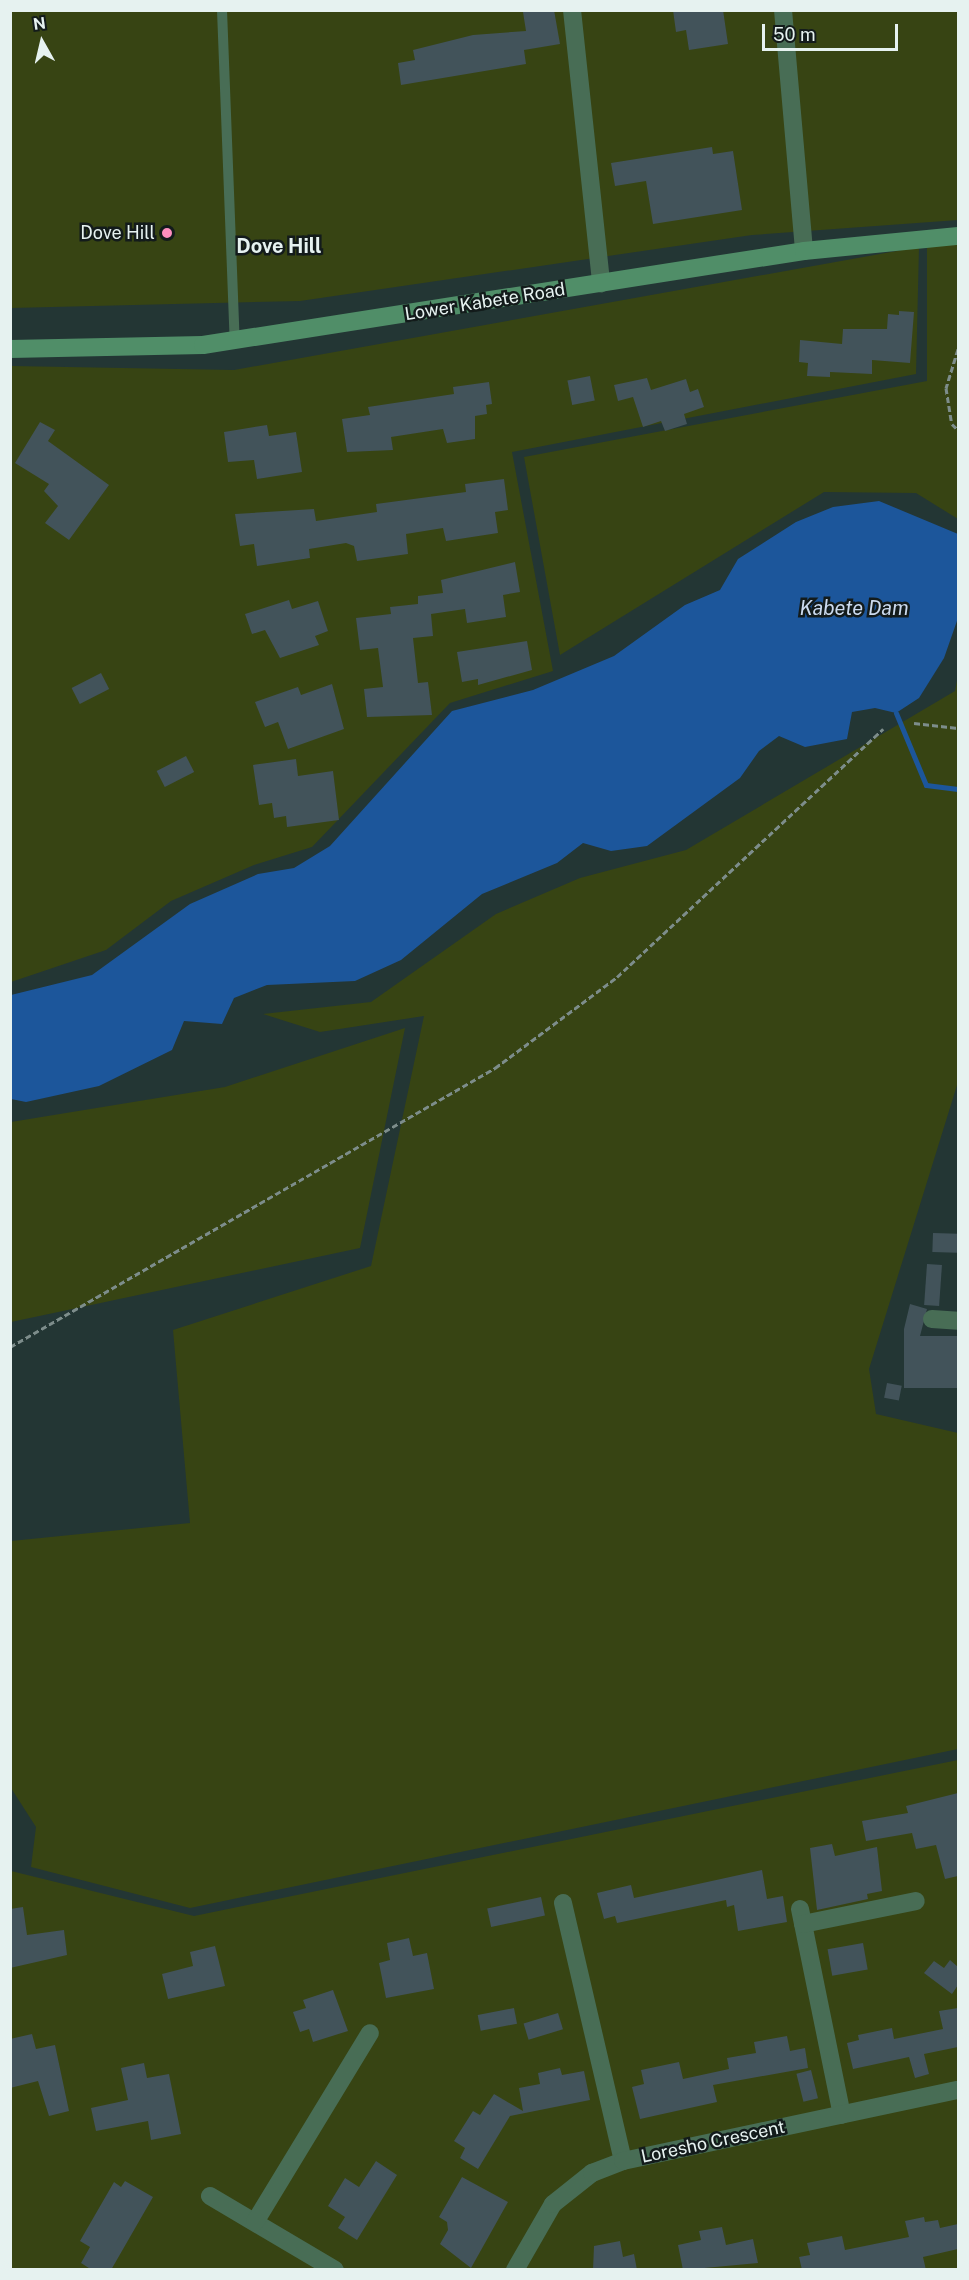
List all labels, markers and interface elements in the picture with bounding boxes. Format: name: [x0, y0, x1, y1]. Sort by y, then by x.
north arrow: [12, 12, 72, 72]
scale bar: [765, 12, 902, 50]
text: N: [32, 13, 47, 34]
text: 50 m: [773, 24, 816, 45]
place label: Dove Hill: [80, 222, 155, 244]
marker: Dove Hill: [160, 226, 174, 240]
district label: Dove Hill: [236, 234, 322, 258]
street label: Lower Kabete Road: [403, 279, 567, 325]
water label: Kabete Dam: [799, 596, 909, 620]
street label: Loresho Crescent: [639, 2116, 787, 2168]

